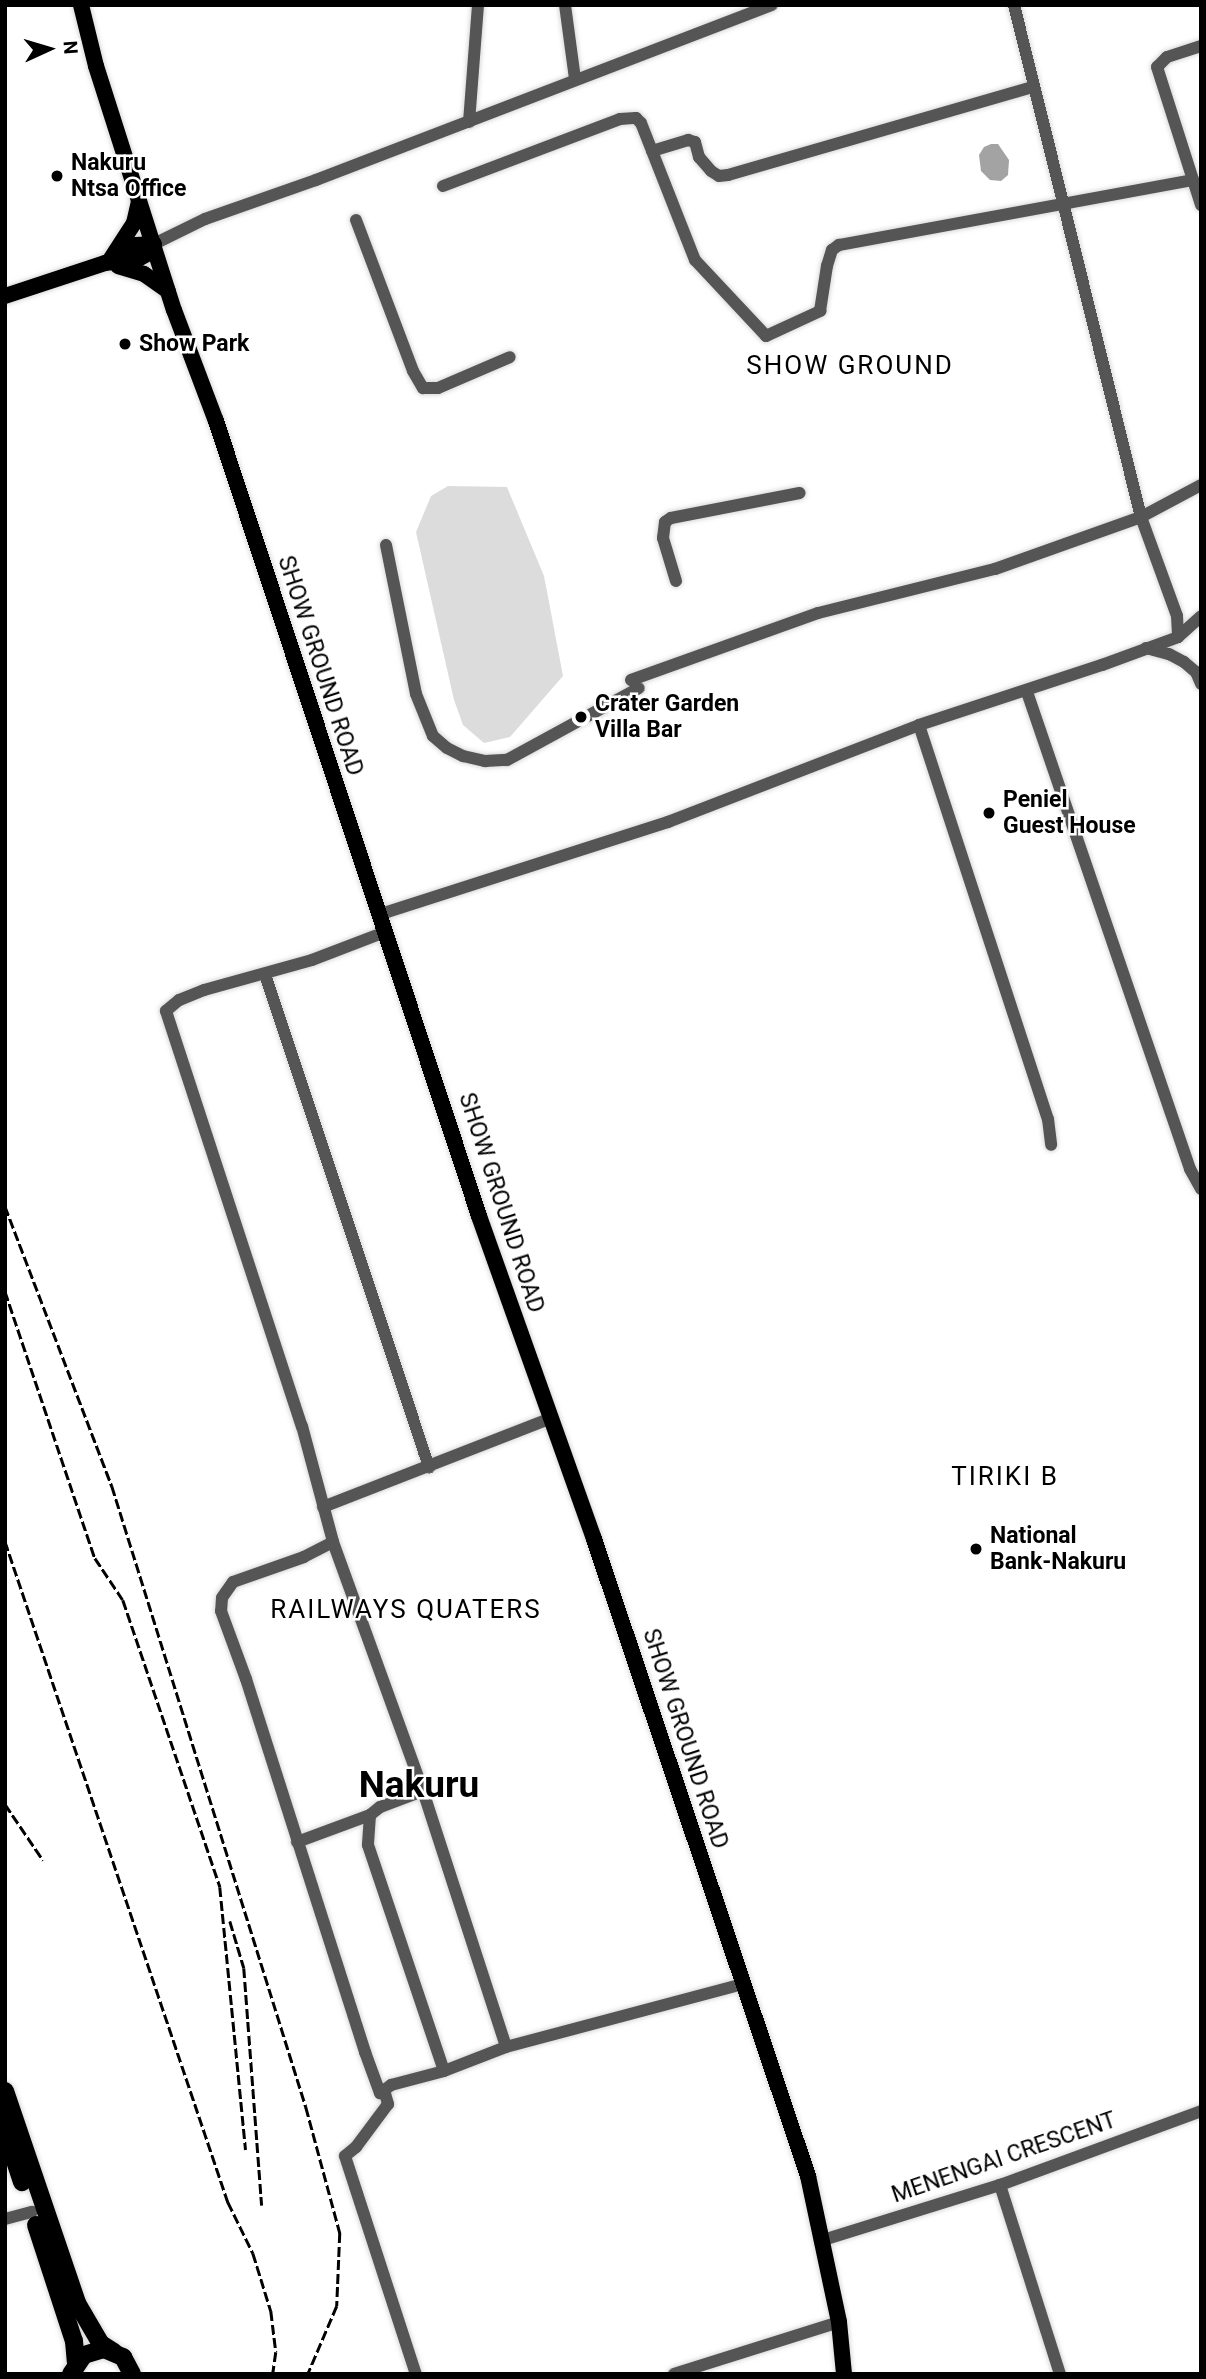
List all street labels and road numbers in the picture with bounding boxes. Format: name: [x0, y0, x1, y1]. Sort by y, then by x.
street label: SHOW GROUND ROAD: [271, 553, 369, 779]
street label: SHOW GROUND ROAD: [452, 1090, 550, 1316]
street label: SHOW GROUND ROAD: [636, 1626, 734, 1852]
street label: MENENGAI CRESCENT: [888, 2107, 1120, 2209]

